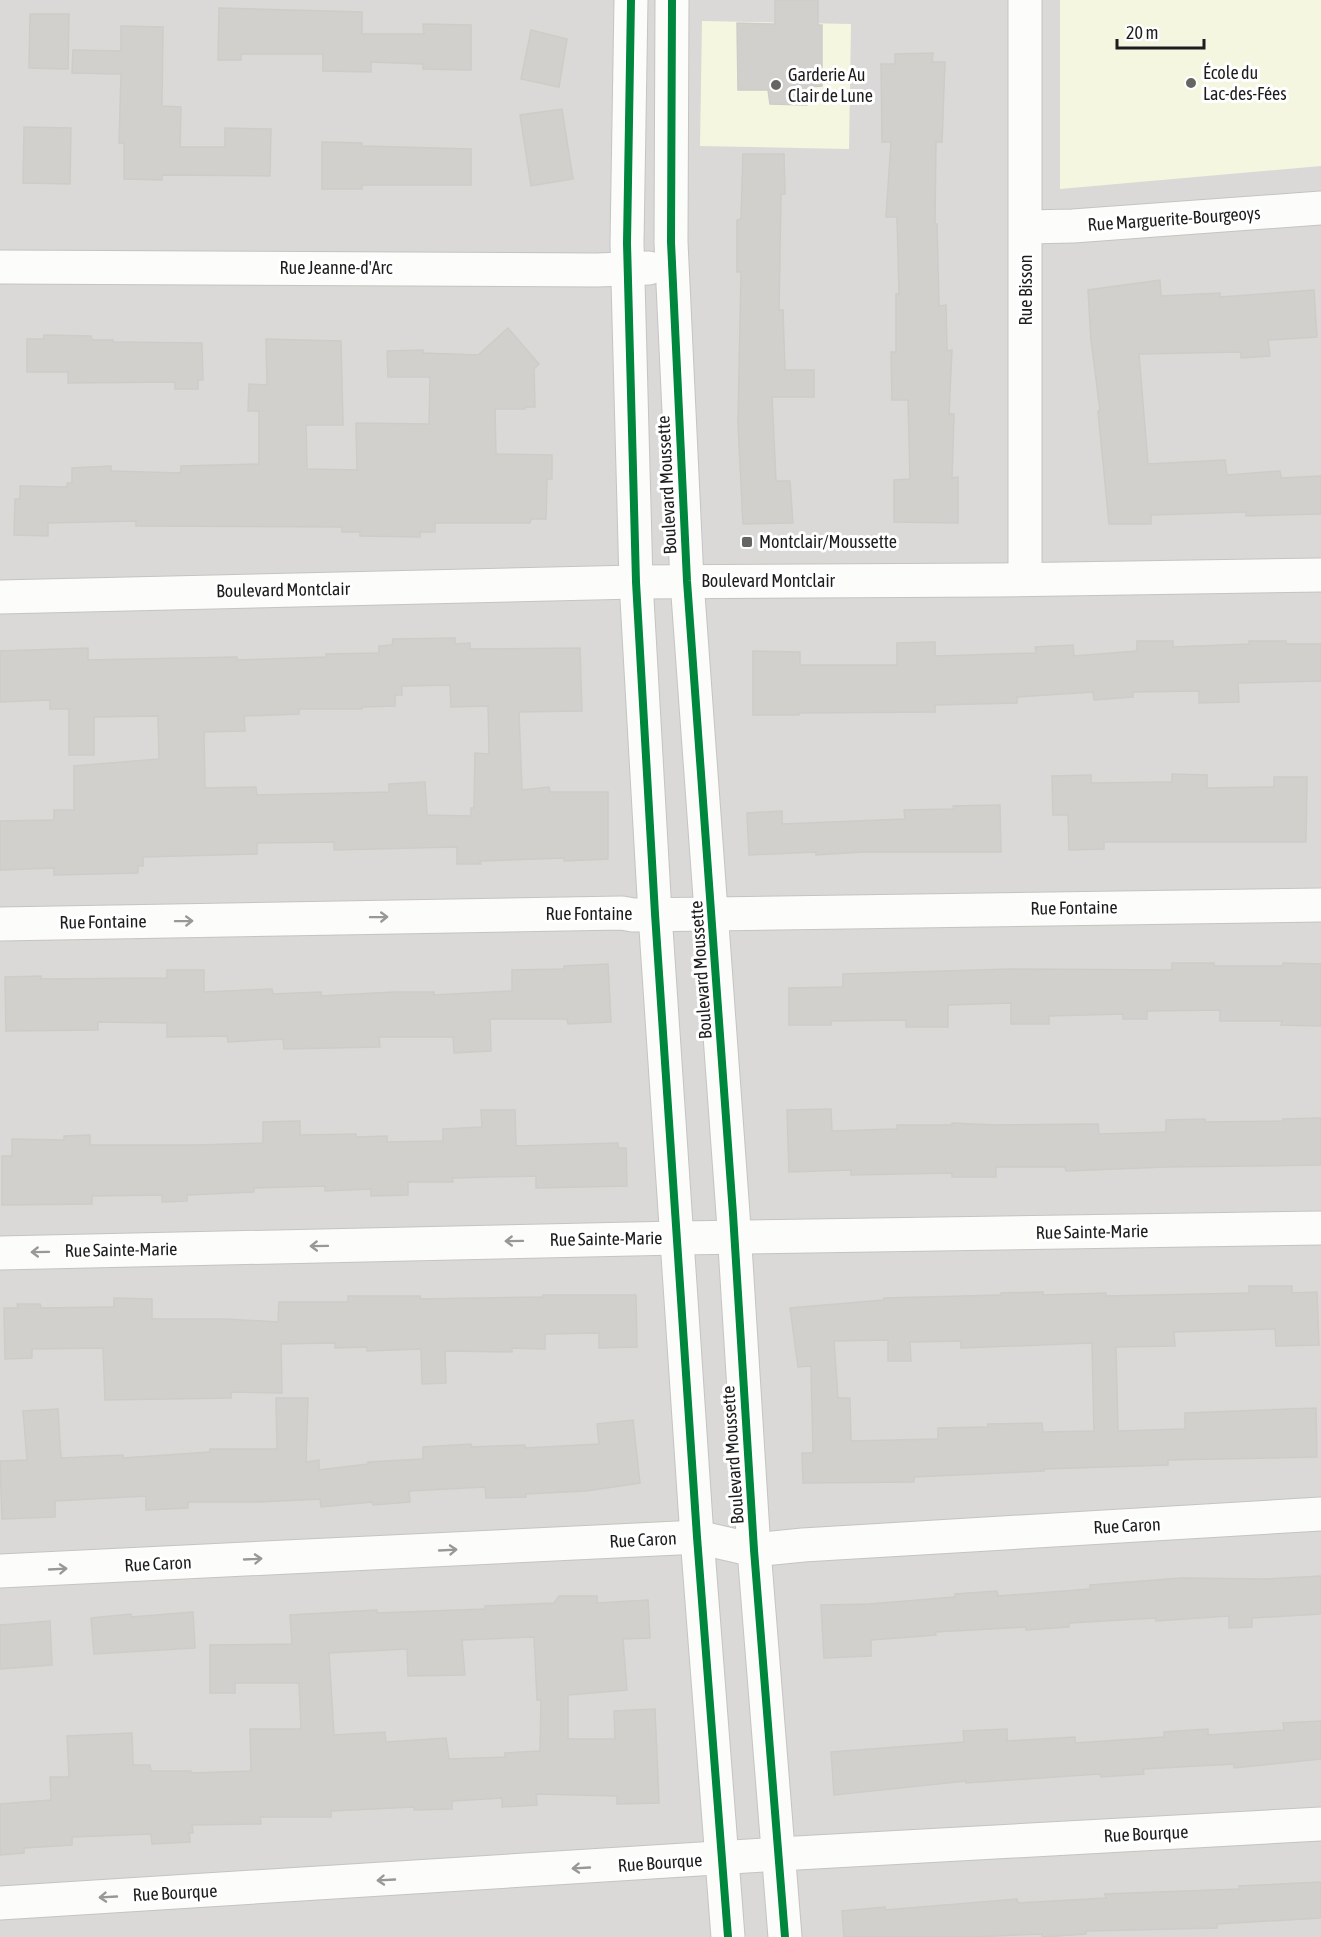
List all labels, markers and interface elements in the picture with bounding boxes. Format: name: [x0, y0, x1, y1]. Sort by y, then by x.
scale bar: [1117, 12, 1204, 50]
text: 20 m: [1126, 22, 1158, 43]
place label: École du Lac-des-Fées: [1203, 62, 1287, 104]
place label: Garderie Au Clair de Lune: [788, 64, 873, 106]
marker: École du Lac-des-Fées: [1184, 76, 1198, 90]
marker: Garderie Au Clair de Lune: [769, 78, 783, 92]
street label: Rue Marguerite-Bourgeoys: [1087, 202, 1261, 235]
street label: Rue Bisson: [1015, 255, 1036, 325]
street label: Rue Jeanne-d'Arc: [279, 257, 393, 278]
street label: Boulevard Moussette: [652, 415, 681, 555]
place label: Montclair/Moussette: [759, 531, 897, 552]
marker: Montclair/Moussette: [740, 535, 754, 549]
street label: Boulevard Montclair: [701, 570, 836, 591]
street label: Boulevard Montclair: [216, 578, 351, 601]
street label: Rue Fontaine: [1030, 896, 1118, 919]
street label: Boulevard Moussette: [685, 900, 716, 1040]
street label: Rue Fontaine: [545, 903, 633, 924]
street label: Rue Fontaine: [59, 910, 147, 933]
one-way arrow: [369, 911, 389, 923]
one-way arrow: [174, 915, 194, 926]
street label: Rue Sainte-Marie: [1035, 1220, 1149, 1243]
street label: Rue Sainte-Marie: [549, 1227, 663, 1250]
one-way arrow: [505, 1236, 525, 1247]
street label: Rue Sainte-Marie: [64, 1238, 178, 1261]
one-way arrow: [310, 1240, 330, 1252]
one-way arrow: [31, 1247, 51, 1258]
street label: Boulevard Moussette: [717, 1385, 748, 1525]
street label: Rue Caron: [1093, 1513, 1161, 1538]
street label: Rue Caron: [609, 1527, 677, 1552]
one-way arrow: [438, 1544, 457, 1555]
street label: Rue Caron: [124, 1551, 192, 1576]
one-way arrow: [243, 1554, 263, 1565]
one-way arrow: [48, 1563, 68, 1574]
street label: Rue Bourque: [1103, 1821, 1189, 1846]
street label: Rue Bourque: [617, 1849, 703, 1876]
one-way arrow: [572, 1863, 592, 1874]
one-way arrow: [377, 1874, 397, 1885]
street label: Rue Bourque: [132, 1880, 218, 1905]
one-way arrow: [98, 1891, 118, 1902]

